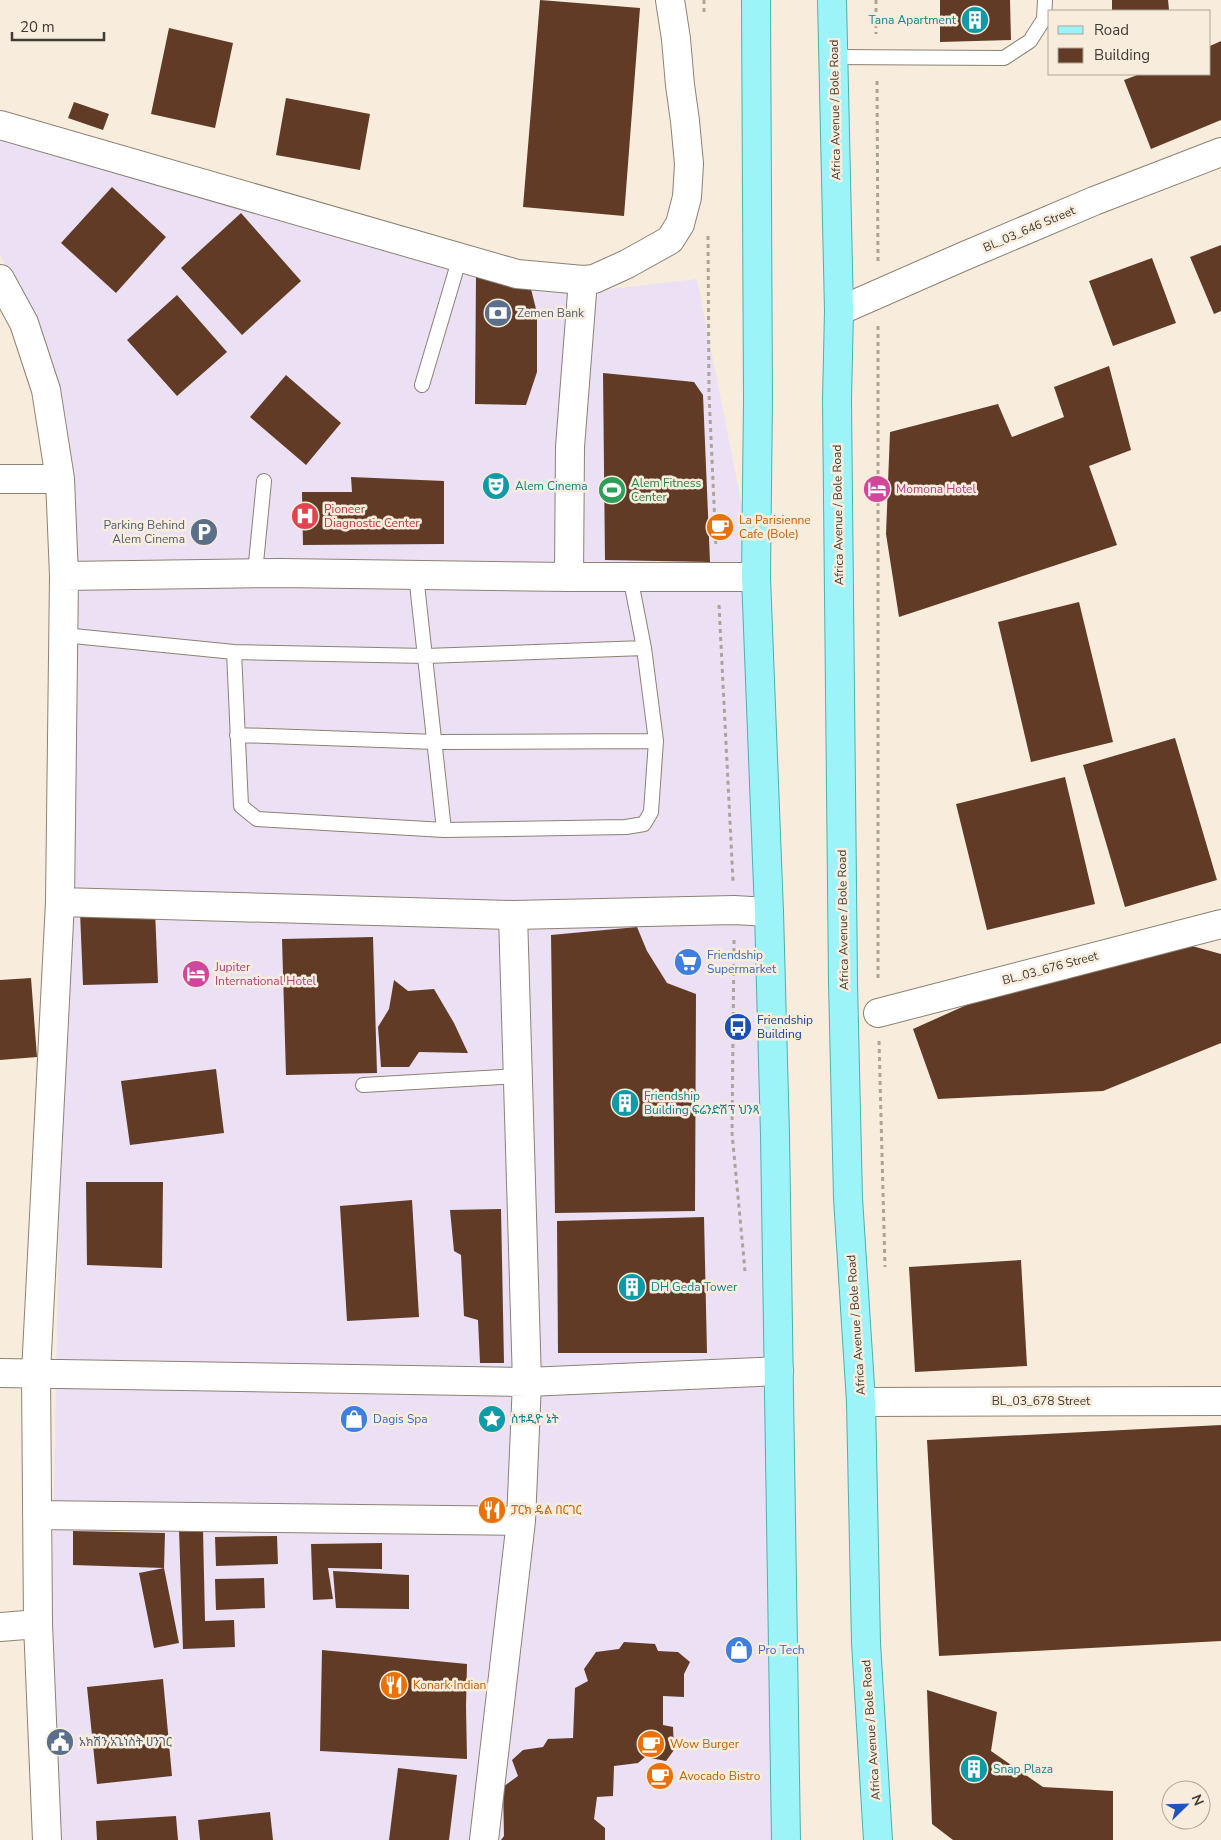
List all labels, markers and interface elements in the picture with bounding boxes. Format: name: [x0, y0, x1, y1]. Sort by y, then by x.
building icon: Tana Apartment: [960, 5, 990, 35]
scale bar: [12, 10, 105, 42]
legend: [1048, 10, 1211, 75]
place label: Tana Apartment: [868, 12, 957, 28]
text: 20 m: [20, 17, 55, 37]
text: Road: [1094, 20, 1129, 40]
street label: Africa Avenue / Bole Road: [826, 39, 844, 181]
text: Building: [1094, 45, 1150, 65]
street label: BL_03_646 Street: [980, 202, 1078, 256]
bank icon: Zemen Bank: [483, 298, 513, 328]
place label: Zemen Bank: [517, 305, 585, 321]
street label: Africa Avenue / Bole Road: [829, 444, 847, 586]
theatre icon: Alem Cinema: [481, 471, 511, 501]
hotel icon: Momona Hotel: [862, 474, 892, 504]
sports icon: Alem Fitness Center: [597, 475, 627, 505]
place label: Alem Fitness Center: [631, 475, 702, 505]
place label: Alem Cinema: [515, 478, 588, 494]
place label: Momona Hotel: [896, 481, 976, 497]
hospital icon: Pioneer Diagnostic Center: [290, 501, 320, 531]
place label: Pioneer Diagnostic Center: [324, 501, 420, 531]
cafe icon: La Parisienne Cafe (Bole): [705, 512, 735, 542]
place label: La Parisienne Cafe (Bole): [739, 512, 811, 542]
place label: Parking Behind Alem Cinema: [103, 517, 185, 547]
parking icon: Parking Behind Alem Cinema: [189, 517, 219, 547]
street label: Africa Avenue / Bole Road: [834, 849, 852, 991]
supermarket icon: Friendship Supermarket: [673, 947, 703, 977]
place label: Friendship Supermarket: [707, 947, 777, 977]
street label: BL_03_676 Street: [1000, 947, 1100, 988]
hotel icon: Jupiter International Hotel: [181, 959, 211, 989]
place label: Jupiter International Hotel: [214, 959, 317, 989]
bus stop icon: Friendship Building: [723, 1012, 753, 1042]
place label: Friendship Building: [757, 1012, 813, 1042]
building icon: Friendship Building ፍሬንድሽፕ ህንጻ: [610, 1088, 640, 1118]
place label: Friendship Building ፍሬንድሽፕ ህንጻ: [644, 1088, 760, 1118]
street label: Africa Avenue / Bole Road: [843, 1254, 869, 1396]
building icon: DH Geda Tower: [617, 1272, 647, 1302]
place label: DH Geda Tower: [651, 1279, 738, 1295]
street label: BL_03_678 Street: [992, 1393, 1091, 1409]
shop icon: Dagis Spa: [339, 1404, 369, 1434]
place icon: ስቱዲዮ ኔት: [477, 1404, 507, 1434]
place label: Dagis Spa: [373, 1411, 428, 1427]
place label: ስቱዲዮ ኔት: [511, 1411, 559, 1427]
restaurant icon: ፓርክ ዴል በርገር: [477, 1495, 507, 1525]
place label: ፓርክ ዴል በርገር: [511, 1502, 582, 1518]
shop icon: Pro Tech: [724, 1635, 754, 1665]
place label: Pro Tech: [758, 1642, 805, 1658]
street label: Africa Avenue / Bole Road: [858, 1659, 884, 1801]
restaurant icon: Konark Indian: [379, 1670, 409, 1700]
place label: Konark Indian: [413, 1677, 486, 1693]
public building icon: አክሽን አጌነስት ሀንገር: [45, 1727, 75, 1757]
cafe icon: Wow Burger: [636, 1729, 666, 1759]
place label: አክሽን አጌነስት ሀንገር: [79, 1734, 172, 1750]
place label: Wow Burger: [670, 1736, 740, 1752]
building icon: Snap Plaza: [959, 1754, 989, 1784]
cafe icon: Avocado Bistro: [645, 1761, 675, 1791]
place label: Snap Plaza: [993, 1761, 1053, 1777]
place label: Avocado Bistro: [679, 1768, 761, 1784]
north arrow: [1161, 1780, 1211, 1830]
text: N: [1187, 1792, 1208, 1809]

